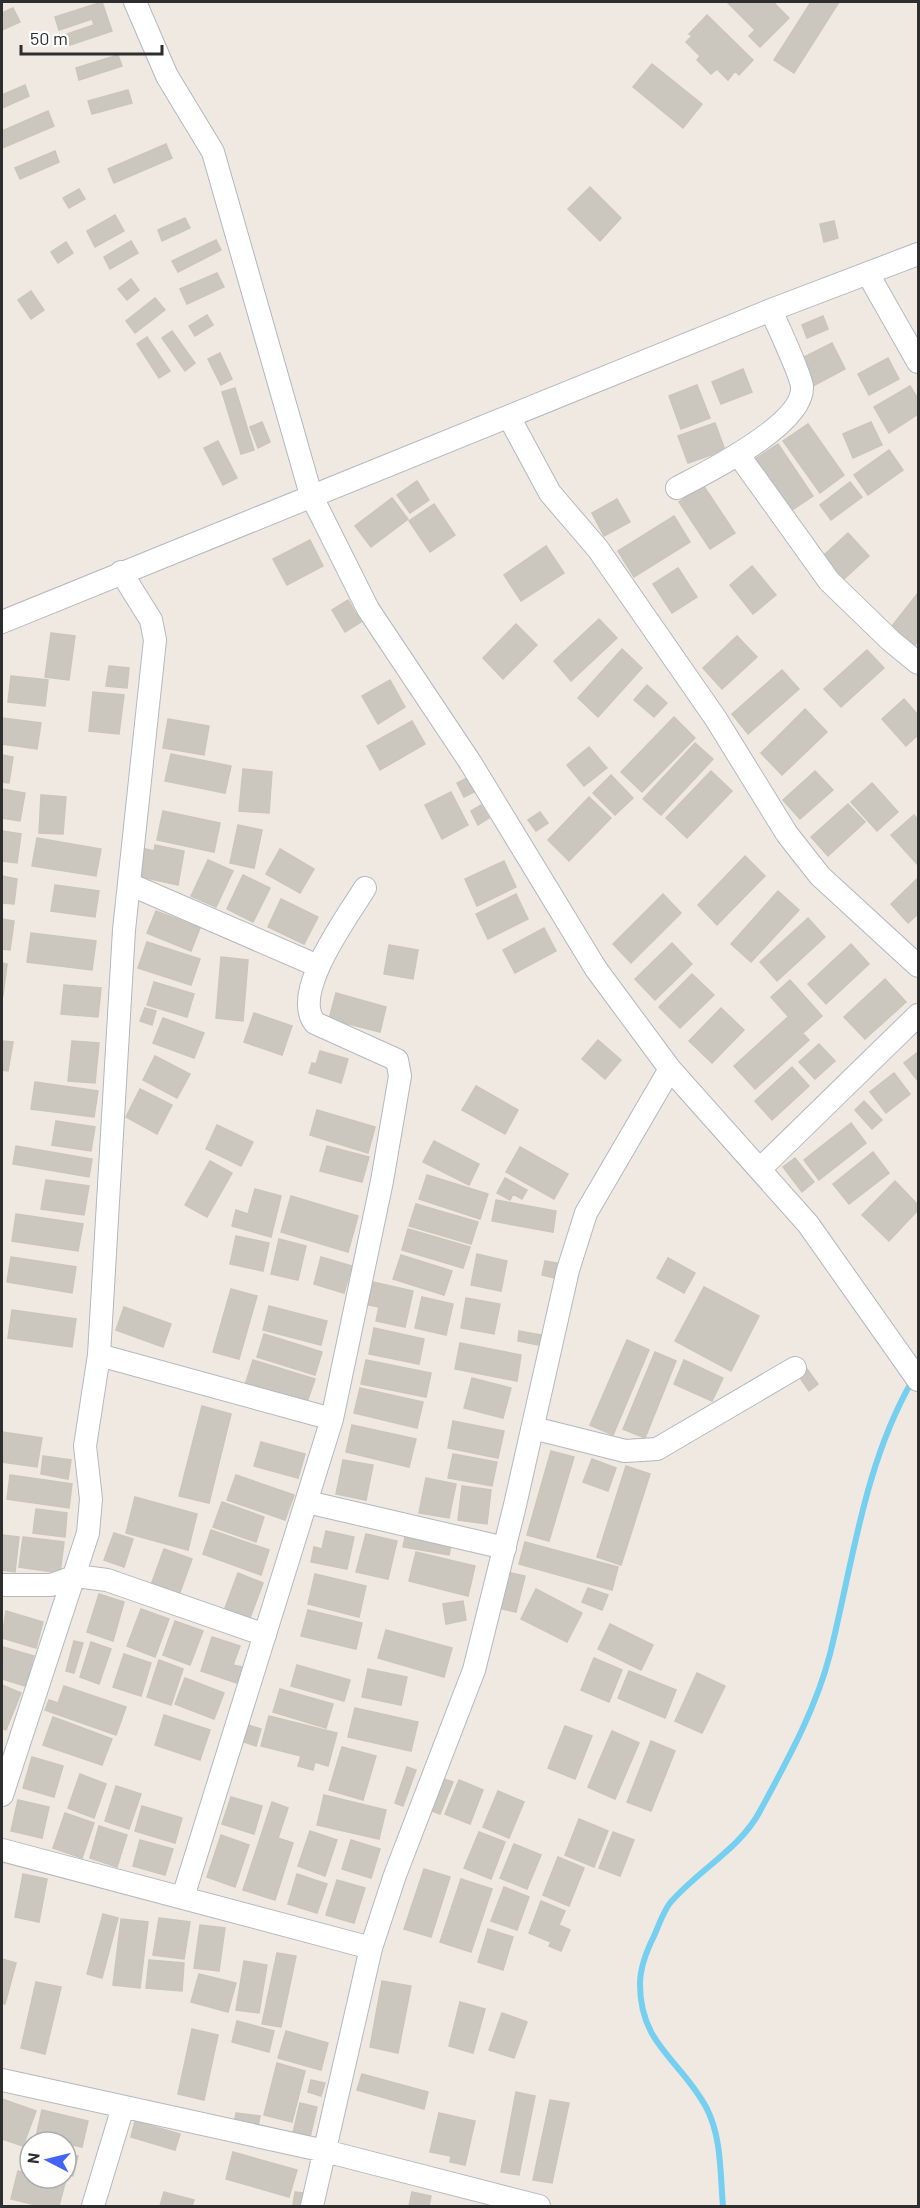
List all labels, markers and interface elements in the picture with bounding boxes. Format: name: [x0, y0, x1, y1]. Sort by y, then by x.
scale bar: [21, 18, 162, 56]
text: 50 m: [30, 27, 68, 49]
north arrow: [18, 2130, 78, 2190]
text: N: [23, 2152, 43, 2165]

